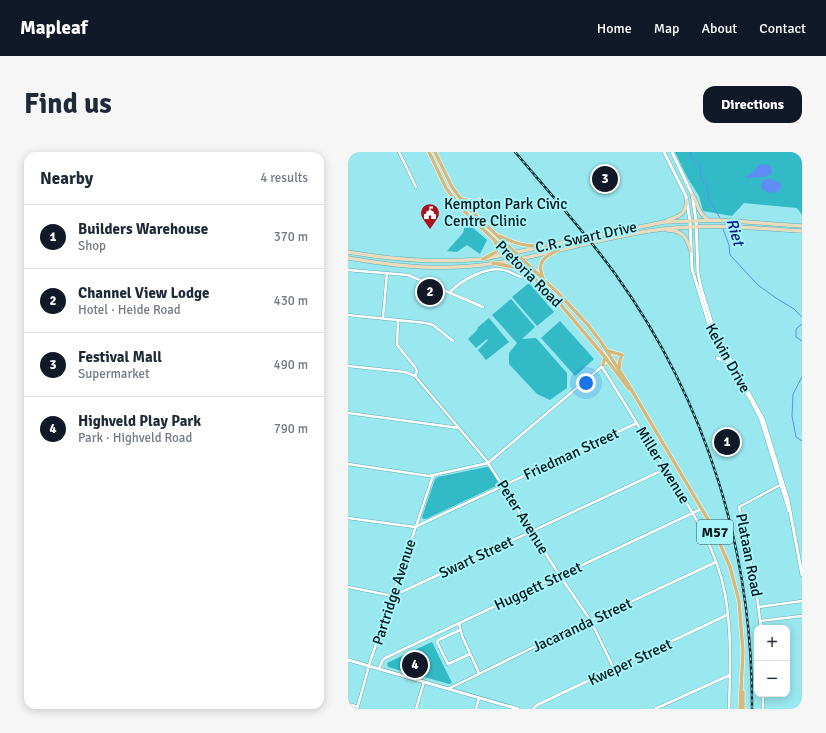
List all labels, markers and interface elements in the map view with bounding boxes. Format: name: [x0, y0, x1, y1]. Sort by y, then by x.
text: Mapleaf: [20, 16, 88, 40]
text: Home: [597, 20, 632, 37]
text: Map: [654, 20, 679, 37]
text: About: [701, 20, 737, 37]
text: Contact: [759, 20, 806, 37]
button: Directions: [703, 86, 802, 123]
text: Find us: [24, 87, 112, 121]
pin: 3: [592, 164, 618, 194]
text: Nearby: [40, 168, 93, 189]
text: 4 results: [260, 170, 308, 186]
place label: Kempton Park Civic Centre Clinic: [444, 195, 567, 230]
public building icon: Kempton Park Civic Centre Clinic: [419, 202, 441, 230]
water label: Riet: [721, 216, 749, 250]
street label: C.R. Swart Drive: [533, 217, 639, 257]
text: Builders Warehouse: [78, 220, 208, 238]
text: 1: [49, 229, 57, 245]
text: 370 m: [274, 229, 308, 245]
street label: Pretoria Road: [492, 237, 566, 311]
text: Shop: [78, 238, 106, 254]
pin: 2: [417, 277, 443, 307]
text: Channel View Lodge: [78, 284, 210, 302]
text: 2: [49, 293, 57, 309]
text: 430 m: [274, 293, 308, 309]
text: Hotel · Heide Road: [78, 302, 181, 318]
street label: Kelvin Drive: [702, 320, 754, 396]
text: Festival Mall: [78, 348, 162, 366]
text: 3: [49, 357, 57, 373]
text: 490 m: [274, 357, 308, 373]
text: Supermarket: [78, 366, 150, 382]
your location: [576, 373, 596, 393]
text: Highveld Play Park: [78, 412, 201, 430]
text: 4: [49, 421, 57, 437]
text: 790 m: [274, 421, 308, 437]
street label: Miller Avenue: [632, 423, 694, 507]
street label: Friedman Street: [521, 424, 621, 484]
pin: 1: [714, 427, 740, 457]
text: Park · Highveld Road: [78, 430, 192, 446]
street label: Peter Avenue: [493, 477, 553, 557]
street label: Plataan Road: [732, 512, 766, 598]
road number: M57: [697, 520, 733, 544]
street label: Swart Street: [436, 532, 516, 582]
street label: Partridge Avenue: [368, 537, 420, 647]
street label: Huggett Street: [491, 558, 585, 614]
street label: Jacaranda Street: [529, 594, 635, 656]
map controls: [754, 625, 790, 697]
button: +: [754, 625, 790, 661]
street label: Kweper Street: [585, 635, 675, 689]
pin: 4: [402, 650, 428, 680]
button: −: [754, 661, 790, 697]

